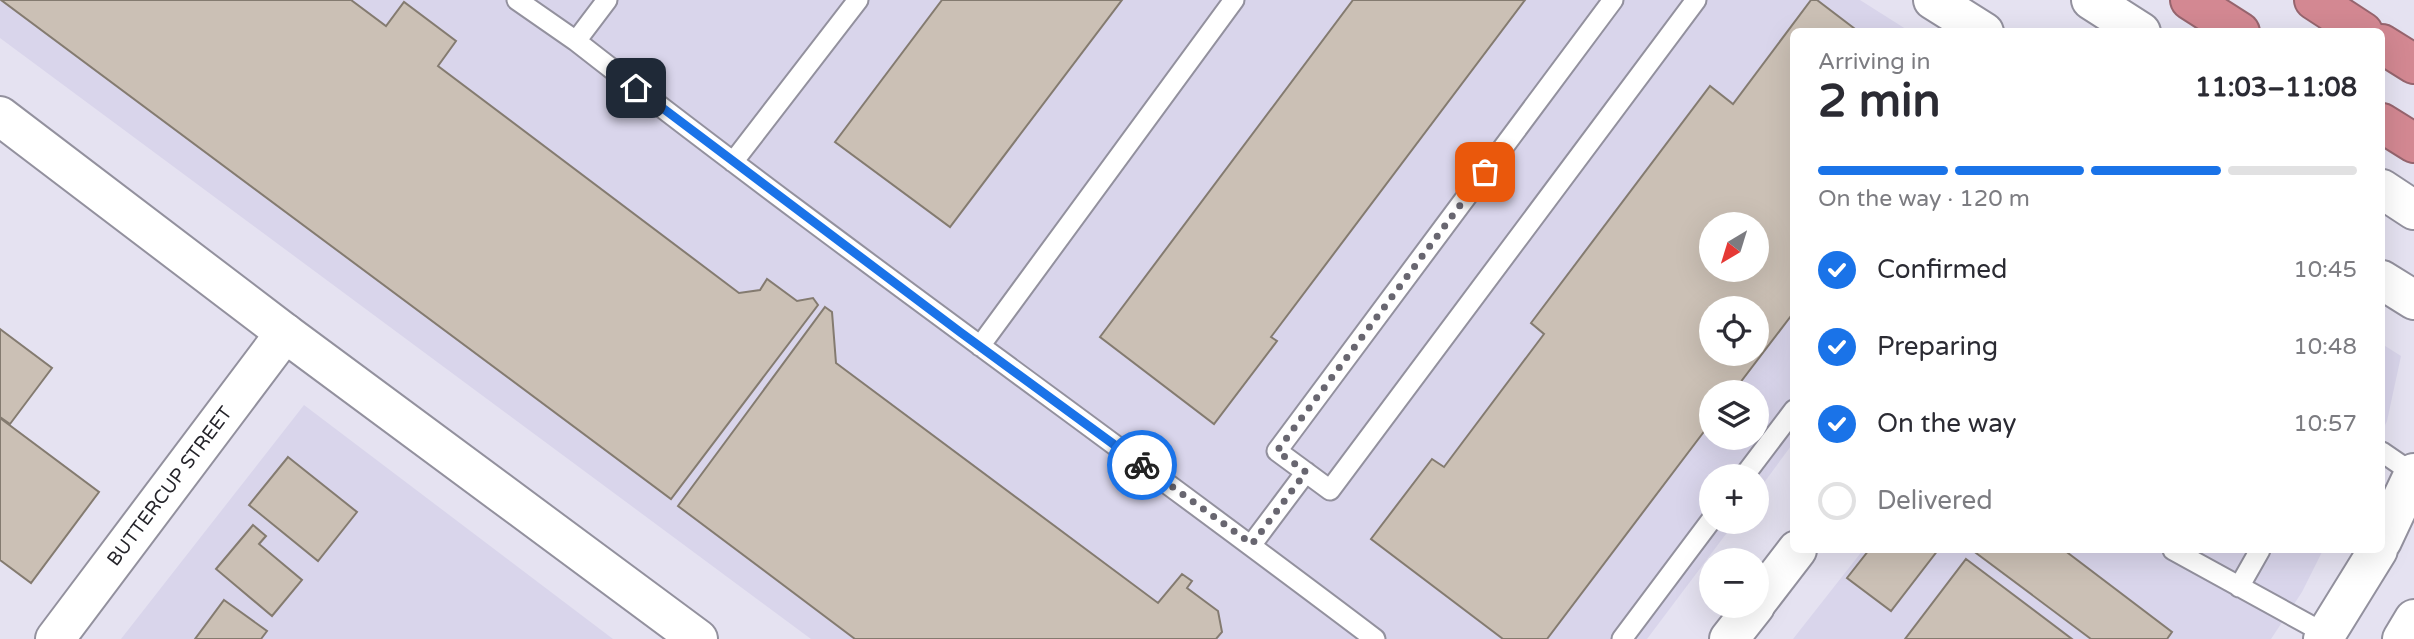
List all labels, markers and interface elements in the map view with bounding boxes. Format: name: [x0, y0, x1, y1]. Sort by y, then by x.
text: Arriving in: [1818, 48, 1931, 76]
pin: [606, 58, 666, 118]
icon: home: [617, 69, 655, 107]
text: 11:03–11:08: [2195, 72, 2357, 103]
text: 2 min: [1818, 74, 1941, 129]
pin: [1455, 142, 1515, 202]
icon: bag: [1466, 153, 1504, 191]
text: On the way · 120 m: [1818, 185, 2030, 213]
north arrow: [1699, 212, 1769, 282]
map controls: [1699, 212, 1769, 618]
icon: check: [1818, 251, 1856, 289]
text: Confirmed: [1877, 254, 2007, 285]
text: 10:45: [2293, 256, 2357, 284]
button: locate: [1699, 296, 1769, 366]
icon: check: [1818, 328, 1856, 366]
text: Preparing: [1877, 331, 1998, 362]
text: 10:48: [2293, 333, 2357, 361]
button: layers: [1699, 380, 1769, 450]
street label: BUTTERCUP STREET: [103, 402, 237, 570]
icon: check: [1818, 405, 1856, 443]
text: On the way: [1877, 408, 2017, 439]
text: 10:57: [2293, 410, 2357, 438]
courier: [1107, 430, 1177, 500]
icon: bike: [1123, 446, 1161, 484]
button: +: [1699, 464, 1769, 534]
text: Delivered: [1877, 485, 1993, 516]
button: −: [1699, 548, 1769, 618]

